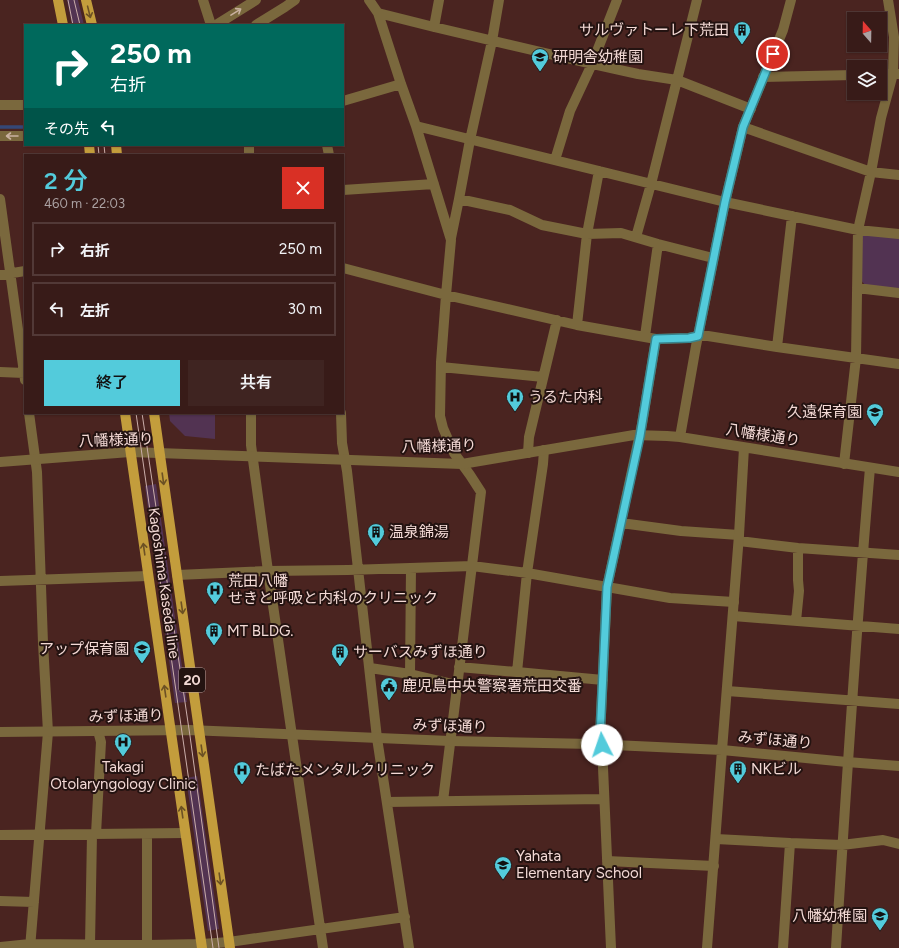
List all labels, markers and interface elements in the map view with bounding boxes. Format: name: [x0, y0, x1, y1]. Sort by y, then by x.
one-way arrow: [85, 6, 93, 19]
one-way arrow: [230, 8, 242, 16]
north arrow: [847, 12, 887, 52]
map controls: [847, 12, 887, 100]
building icon: サルヴァトーレ下荒田: [732, 20, 752, 45]
place label: サルヴァトーレ下荒田: [579, 21, 729, 39]
text: 250 m: [110, 36, 192, 70]
pin: [756, 37, 790, 71]
icon: right: [44, 40, 96, 92]
icon: arrive: [762, 43, 784, 65]
school or university icon: 研明舎幼稚園: [530, 47, 550, 72]
place label: 研明舎幼稚園: [553, 48, 643, 66]
button: layers: [847, 60, 887, 100]
text: 右折: [110, 74, 146, 96]
icon: left: [97, 116, 119, 138]
text: その先: [44, 120, 89, 138]
one-way arrow: [6, 132, 19, 140]
text: 2 分: [44, 166, 88, 195]
button: close: [282, 167, 324, 209]
text: 460 m · 22:03: [44, 196, 125, 211]
icon: right: [46, 238, 68, 260]
text: 250 m: [279, 240, 322, 258]
text: 右折: [80, 242, 110, 260]
icon: left: [46, 298, 68, 320]
text: 30 m: [288, 300, 322, 318]
text: 左折: [80, 302, 110, 320]
button: 終了: [44, 360, 180, 406]
button: 共有: [188, 360, 324, 406]
hospital icon: うるた内科: [505, 387, 525, 412]
place label: うるた内科: [528, 388, 603, 406]
school or university icon: 久遠保育園: [865, 402, 885, 427]
place label: 久遠保育園: [787, 403, 862, 421]
street label: 八幡様通り: [725, 420, 801, 450]
street label: 八幡様通り: [78, 430, 154, 450]
street label: 八幡様通り: [401, 436, 477, 456]
one-way arrow: [159, 472, 167, 485]
street label: Kagoshima Kaseda line: [144, 506, 184, 660]
building icon: 温泉錦湯: [366, 522, 386, 547]
place label: 温泉錦湯: [389, 523, 449, 541]
one-way arrow: [140, 543, 148, 556]
place label: 荒田八幡 せきと呼吸と内科のクリニック: [228, 572, 438, 607]
hospital icon: 荒田八幡 せきと呼吸と内科のクリニック: [205, 580, 225, 605]
one-way arrow: [178, 601, 186, 614]
building icon: MT BLDG.: [204, 621, 224, 646]
place label: MT BLDG.: [227, 622, 293, 640]
school or university icon: アップ保育園: [132, 639, 152, 664]
place label: アップ保育園: [39, 640, 129, 658]
building icon: サーバスみずほ通り: [330, 642, 350, 667]
place label: サーバスみずほ通り: [353, 643, 488, 661]
road number: 20: [179, 668, 205, 692]
public building icon: 鹿児島中央警察署荒田交番: [379, 676, 399, 701]
place label: 鹿児島中央警察署荒田交番: [402, 677, 582, 695]
one-way arrow: [161, 685, 169, 698]
street label: みずほ通り: [88, 706, 164, 726]
street label: みずほ通り: [412, 716, 488, 736]
position arrow: [581, 724, 623, 766]
street label: みずほ通り: [737, 728, 813, 752]
hospital icon: Takagi Otolaryngology Clinic: [113, 732, 133, 757]
one-way arrow: [198, 744, 206, 757]
place label: Takagi Otolaryngology Clinic: [50, 758, 196, 793]
building icon: NKビル: [728, 759, 748, 784]
hospital icon: たばたメンタルクリニック: [232, 760, 252, 785]
place label: NKビル: [751, 760, 802, 778]
place label: たばたメンタルクリニック: [255, 761, 435, 779]
one-way arrow: [178, 806, 186, 819]
place label: Yahata Elementary School: [516, 847, 642, 882]
school or university icon: Yahata Elementary School: [493, 855, 513, 880]
one-way arrow: [216, 872, 224, 885]
school or university icon: 八幡幼稚園: [870, 906, 890, 931]
place label: 八幡幼稚園: [792, 907, 867, 925]

